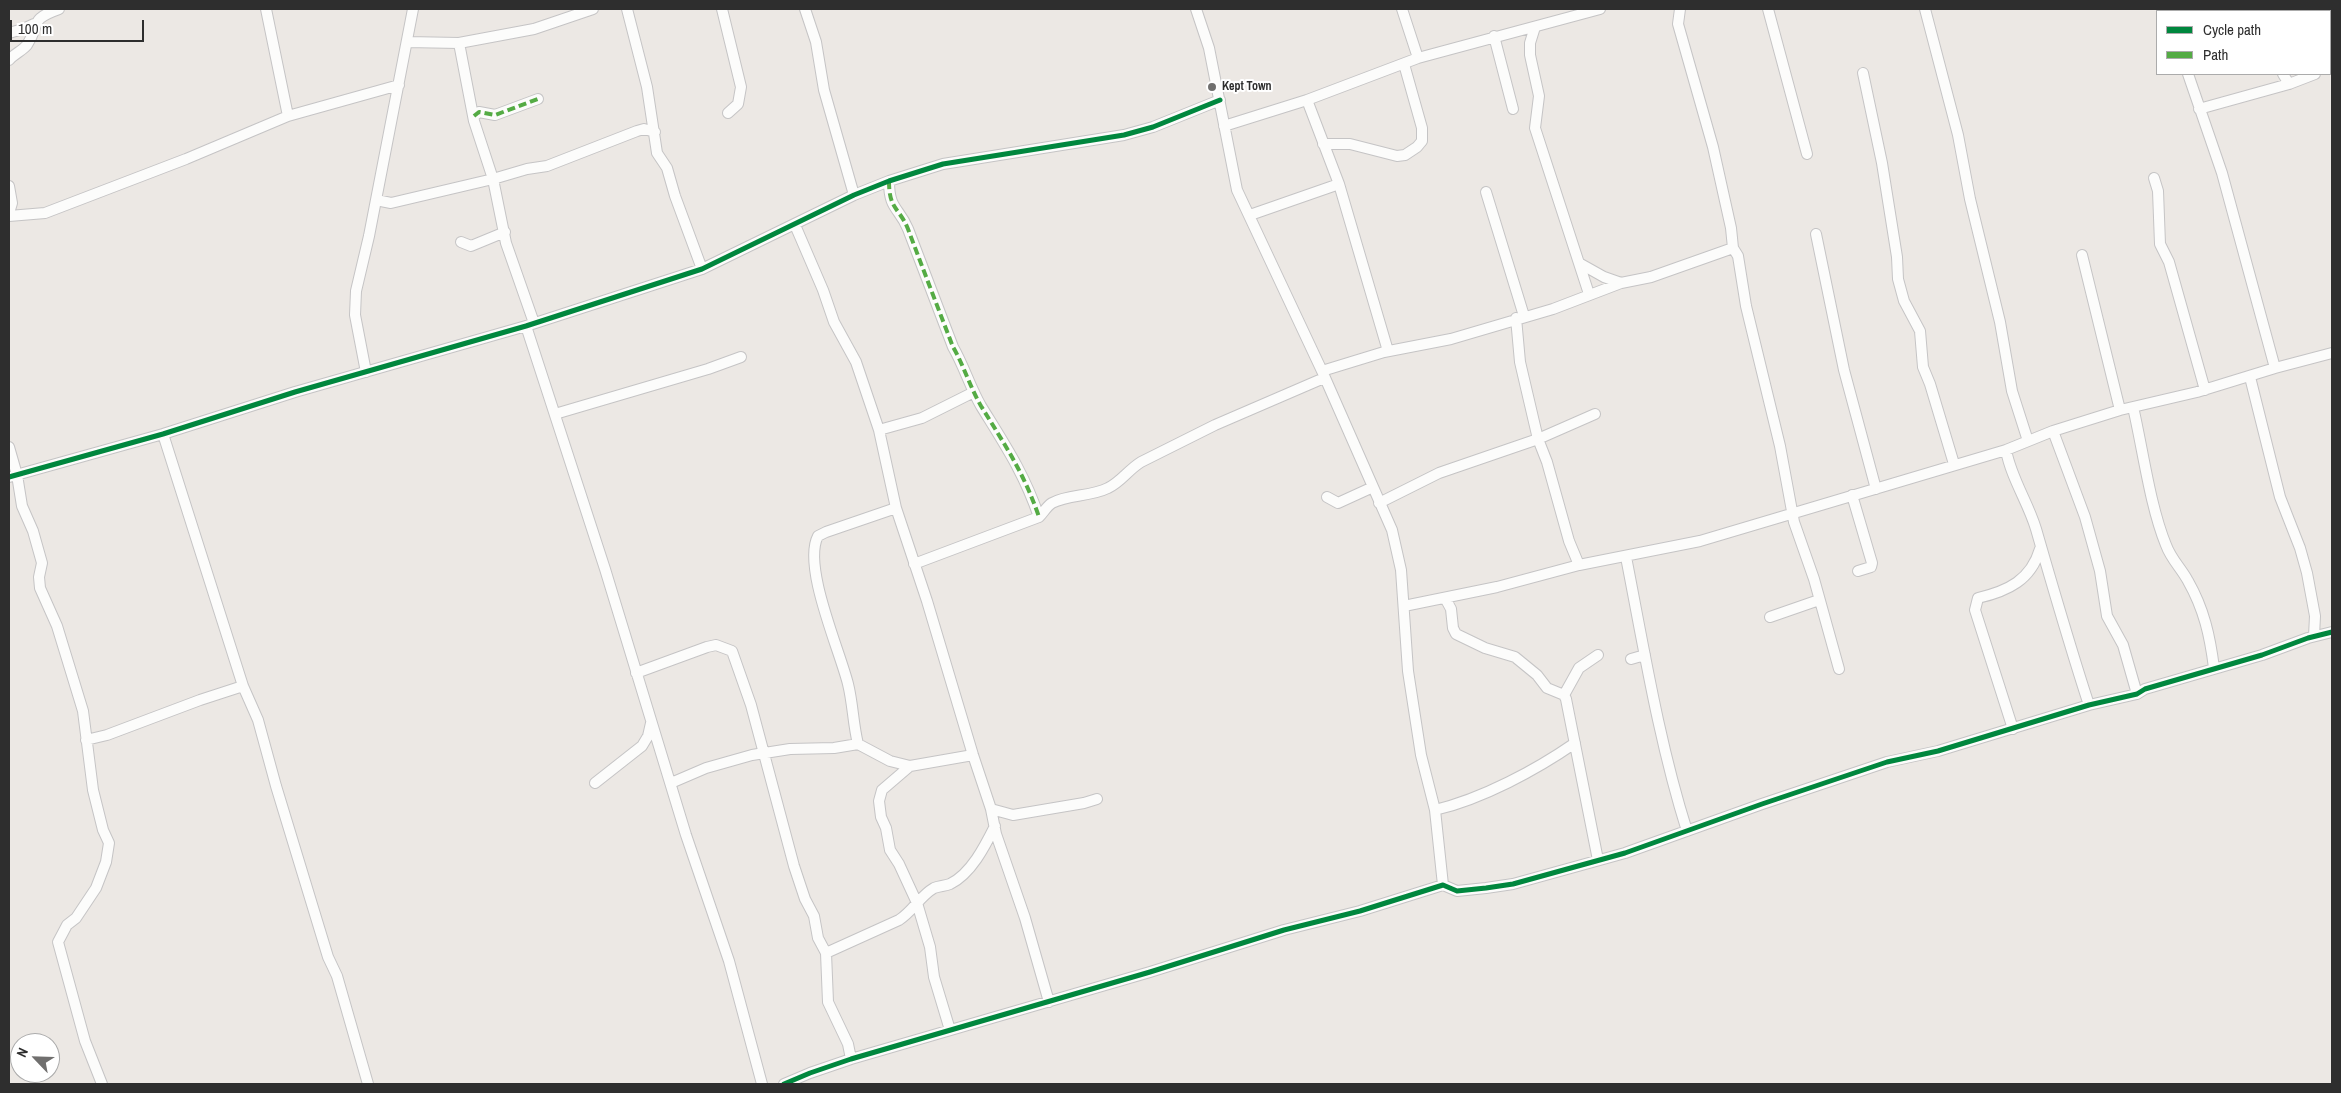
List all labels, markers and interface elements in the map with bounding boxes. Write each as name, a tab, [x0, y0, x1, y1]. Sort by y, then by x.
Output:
scale bar	[12, 10, 146, 42]
legend	[2156, 10, 2331, 75]
text: 100 m	[18, 18, 52, 39]
text: Cycle path	[2203, 19, 2261, 40]
text: Path	[2203, 44, 2228, 65]
place label: Kept Town	[1222, 80, 1272, 94]
marker: Kept Town	[1206, 81, 1218, 93]
north arrow	[10, 1033, 60, 1083]
text: N	[12, 1045, 32, 1060]

